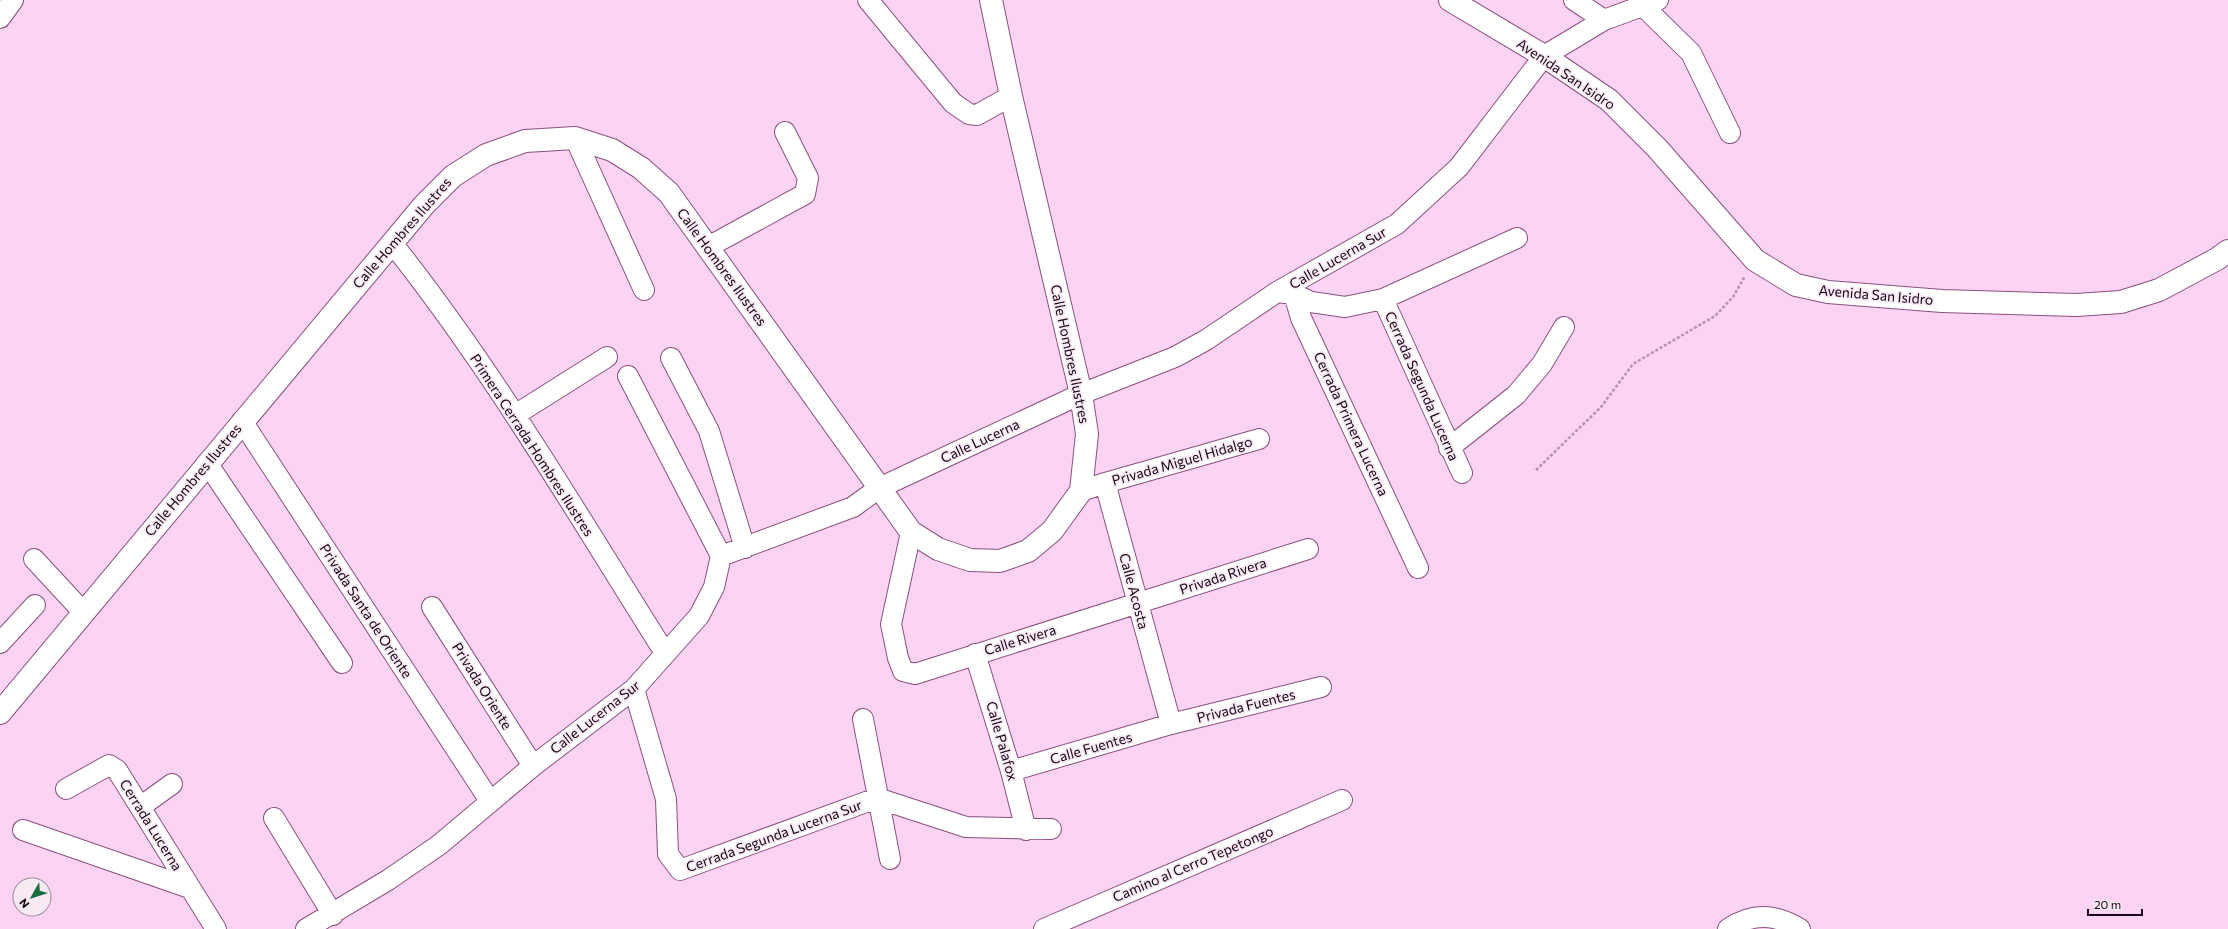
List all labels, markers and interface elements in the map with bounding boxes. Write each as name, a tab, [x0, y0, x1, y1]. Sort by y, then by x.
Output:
street label: Avenida San Isidro	[1514, 34, 1619, 113]
street label: Calle Hombres Ilustres	[349, 174, 455, 292]
street label: Calle Hombres Ilustres	[674, 204, 771, 329]
street label: Calle Lucerna Sur	[1286, 223, 1390, 292]
street label: Avenida San Isidro	[1818, 281, 1934, 308]
street label: Calle Hombres Ilustres	[1047, 283, 1094, 425]
street label: Cerrada Segunda Lucerna	[1382, 309, 1463, 463]
street label: Cerrada Primera Lucerna	[1310, 349, 1392, 499]
street label: Primera Cerrada Hombres Ilustres	[467, 350, 598, 539]
street label: Calle Lucerna	[938, 415, 1022, 466]
street label: Calle Hombres Ilustres	[141, 420, 245, 539]
street label: Privada Miguel Hidalgo	[1110, 432, 1254, 489]
street label: Privada Santa de Oriente	[317, 540, 416, 681]
street label: Calle Acosta	[1116, 551, 1153, 631]
street label: Privada Rivera	[1177, 553, 1269, 598]
street label: Calle Rivera	[982, 621, 1058, 658]
street label: Privada Oriente	[449, 639, 516, 732]
street label: Calle Lucerna Sur	[546, 676, 643, 757]
street label: Privada Fuentes	[1195, 685, 1297, 726]
street label: Calle Palafox	[983, 699, 1022, 783]
street label: Calle Fuentes	[1048, 728, 1134, 767]
street label: Cerrada Lucerna	[117, 776, 186, 874]
street label: Cerrada Segunda Lucerna Sur	[684, 796, 864, 875]
street label: Camino al Cerro Tepetongo	[1110, 822, 1276, 905]
north arrow	[12, 877, 52, 917]
scale bar	[2088, 891, 2142, 917]
text: N	[16, 896, 31, 911]
text: 20 m	[2094, 897, 2121, 911]

